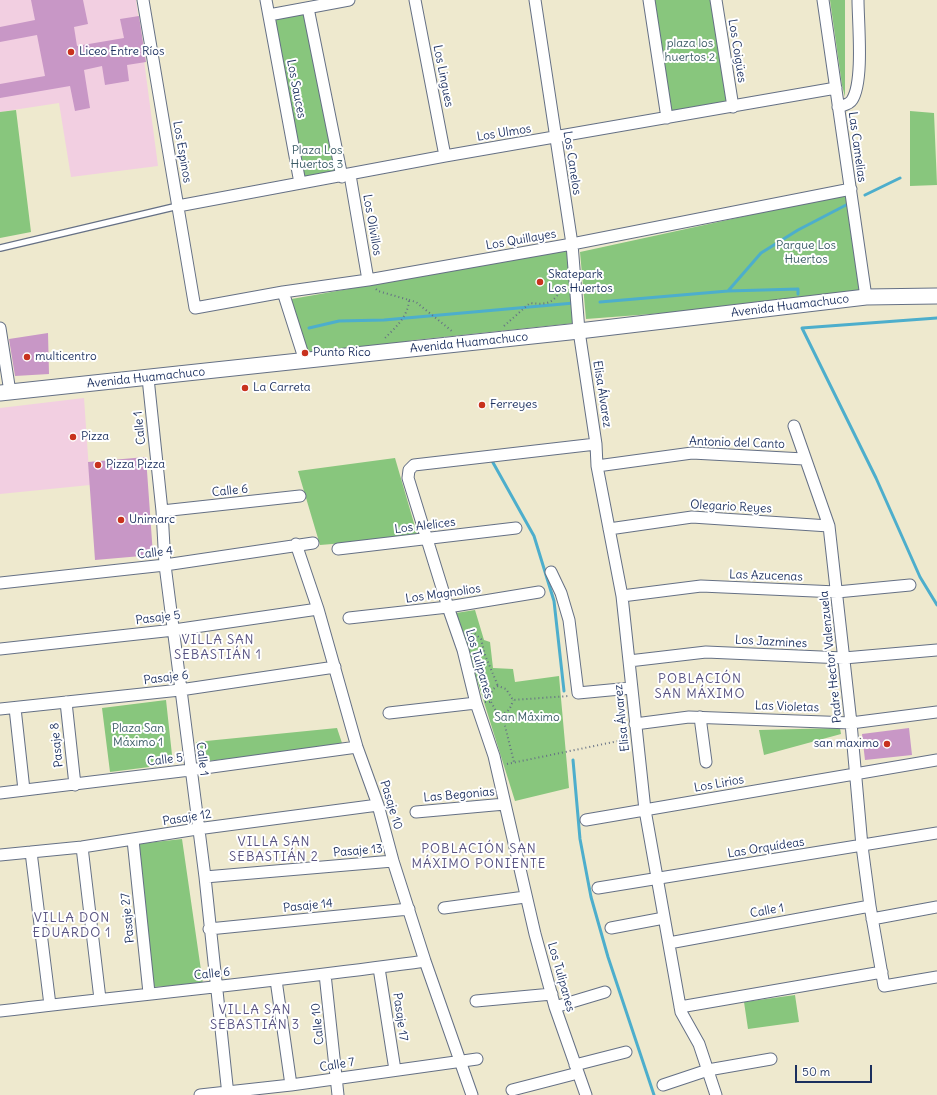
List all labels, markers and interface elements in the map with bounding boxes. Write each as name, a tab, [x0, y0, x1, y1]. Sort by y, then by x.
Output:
street label: Los Coigües	[725, 18, 749, 84]
park label: plaza los huertos 2	[665, 37, 715, 65]
street label: Los Lingues	[430, 44, 456, 108]
place label: Liceo Entre Ríos	[79, 45, 164, 59]
marker: Liceo Entre Ríos	[66, 47, 76, 57]
street label: Los Sauces	[283, 58, 309, 120]
street label: Las Camelias	[845, 111, 869, 183]
street label: Los Espinos	[169, 120, 195, 184]
street label: Los Ulmos	[476, 122, 532, 144]
street label: Los Canelos	[560, 130, 584, 196]
park label: Plaza Los Huertos 3	[291, 144, 343, 172]
street label: Los Olivillos	[360, 193, 384, 257]
street label: Los Quillayes	[485, 227, 557, 253]
park label: Parque Los Huertos	[776, 239, 836, 267]
place label: Skatepark Los Huertos	[548, 268, 613, 296]
marker: Skatepark Los Huertos	[535, 277, 545, 287]
street label: Avenida Huamachuco	[730, 292, 850, 320]
street label: Avenida Huamachuco	[409, 330, 529, 356]
place label: Punto Rico	[313, 346, 371, 360]
marker: Punto Rico	[300, 348, 310, 358]
place label: multicentro	[35, 350, 97, 364]
marker: multicentro	[22, 352, 32, 362]
street label: Elisa Álvarez	[590, 360, 614, 428]
street label: Avenida Huamachuco	[86, 365, 206, 391]
place label: La Carreta	[253, 381, 311, 395]
marker: La Carreta	[240, 383, 250, 393]
place label: Ferreyes	[490, 398, 537, 412]
marker: Ferreyes	[477, 400, 487, 410]
street label: Calle 1	[131, 410, 149, 446]
place label: Pizza	[81, 430, 109, 444]
marker: Pizza	[68, 432, 78, 442]
street label: Antonio del Canto	[689, 434, 785, 452]
place label: Pizza Pizza	[106, 458, 165, 472]
marker: Pizza Pizza	[93, 460, 103, 470]
street label: Calle 6	[211, 482, 249, 500]
street label: Olegario Reyes	[690, 498, 772, 516]
place label: Unimarc	[129, 513, 175, 527]
marker: Unimarc	[116, 515, 126, 525]
street label: Los Alelices	[394, 515, 456, 537]
street label: Calle 4	[136, 544, 174, 562]
street label: Las Azucenas	[729, 568, 803, 584]
street label: Los Magnolios	[404, 582, 482, 606]
street label: Padre Hector Valenzuela	[817, 590, 845, 724]
street label: Pasaje 5	[135, 608, 181, 628]
street label: Los Tulipanes	[462, 627, 496, 701]
district label: VILLA SAN SEBASTIÁN 1	[174, 632, 262, 663]
street label: Los Jazmines	[735, 633, 807, 651]
street label: Pasaje 6	[143, 668, 189, 688]
district label: POBLACIÓN SAN MÁXIMO	[655, 671, 745, 702]
street label: Elisa Álvarez	[611, 684, 633, 752]
street label: Las Violetas	[755, 699, 819, 715]
park label: San Máximo	[494, 711, 560, 725]
street label: Pasaje 8	[47, 722, 67, 768]
park label: Plaza San Máximo 1	[112, 722, 164, 750]
place label: san maximo	[814, 737, 879, 751]
marker: san maximo	[882, 739, 892, 749]
street label: Calle 1	[193, 741, 211, 777]
street label: Calle 5	[146, 751, 184, 769]
street label: Los Lirios	[693, 773, 745, 795]
street label: Pasaje 10	[377, 779, 405, 831]
street label: Las Begonias	[423, 785, 495, 805]
street label: Pasaje 12	[161, 807, 213, 829]
district label: VILLA SAN SEBASTIÁN 2	[229, 834, 319, 865]
street label: Las Orquídeas	[726, 835, 806, 861]
district label: POBLACIÓN SAN MÁXIMO PONIENTE	[411, 841, 547, 872]
street label: Pasaje 13	[333, 842, 383, 860]
street label: Pasaje 27	[118, 892, 138, 944]
street label: Pasaje 14	[282, 896, 334, 916]
street label: Calle 1	[749, 901, 785, 921]
district label: VILLA DON EDUARDO 1	[33, 910, 111, 941]
street label: Los Tulipanes	[544, 940, 578, 1014]
street label: Calle 6	[193, 965, 231, 983]
street label: Pasaje 17	[389, 992, 411, 1042]
district label: VILLA SAN SEBASTIÁN 3	[210, 1002, 300, 1033]
street label: Calle 10	[309, 1002, 327, 1046]
street label: Calle 7	[318, 1055, 356, 1075]
scale bar	[797, 1057, 874, 1083]
text: 50 m	[802, 1064, 830, 1079]

